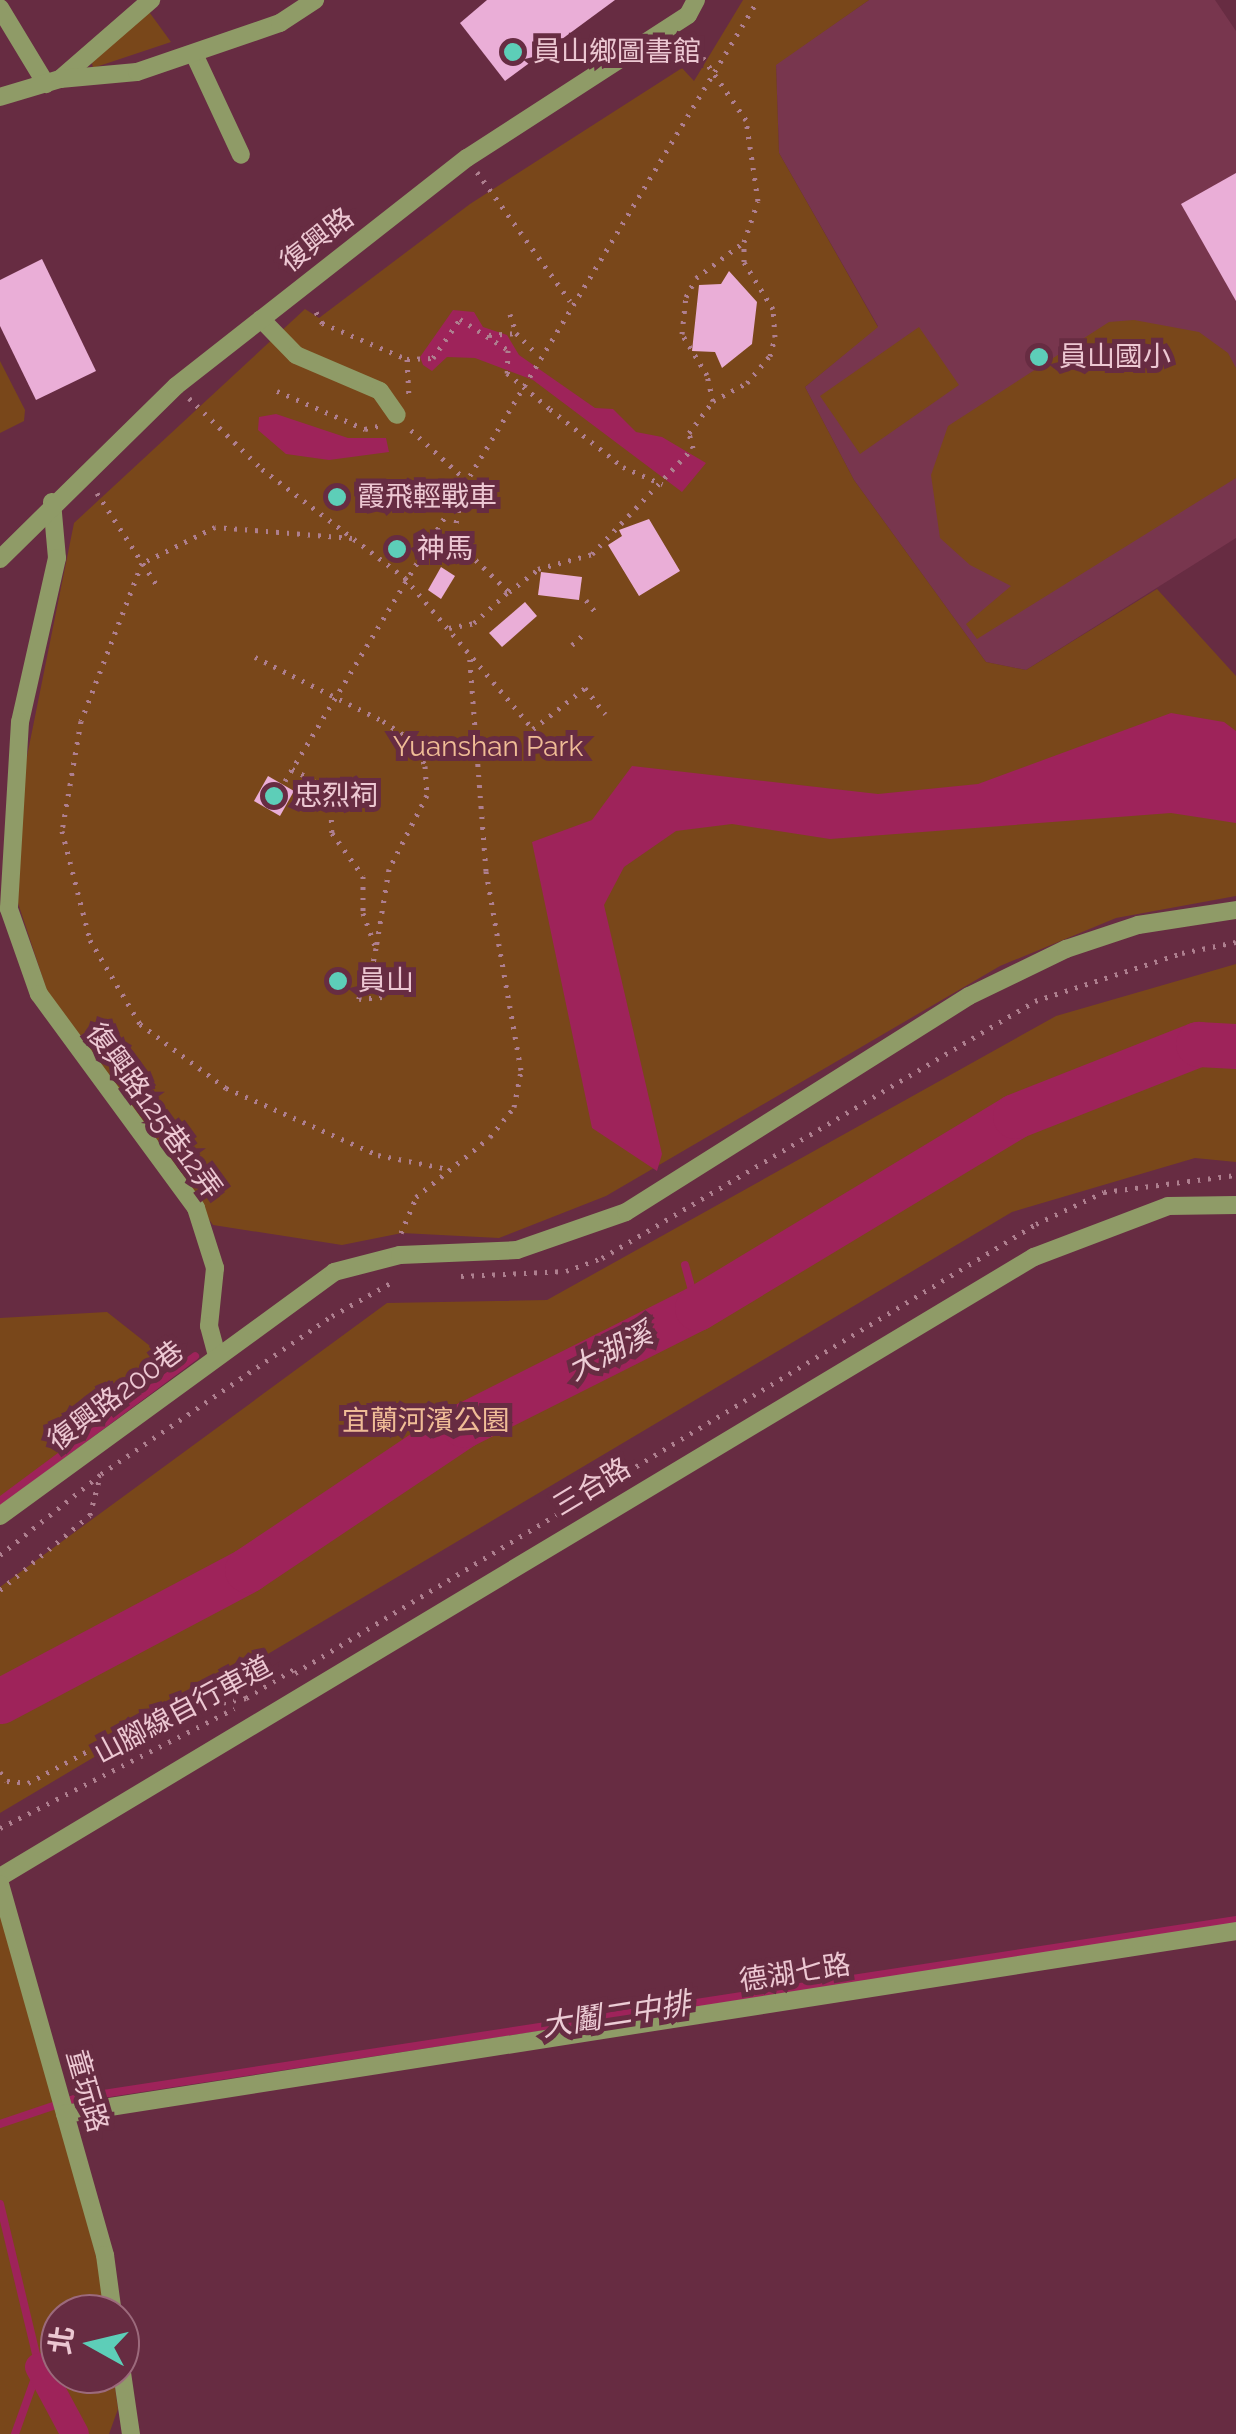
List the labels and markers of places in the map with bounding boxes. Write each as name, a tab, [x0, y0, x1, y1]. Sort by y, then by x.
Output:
place label: 員山鄉圖書館	[533, 35, 701, 69]
marker: 員山鄉圖書館	[502, 41, 524, 63]
place label: 員山國小	[1059, 340, 1171, 374]
marker: 員山國小	[1028, 346, 1050, 368]
place label: 霞飛輕戰車	[357, 480, 497, 514]
marker: 霞飛輕戰車	[326, 486, 348, 508]
place label: 神馬	[417, 532, 473, 566]
marker: 神馬	[386, 538, 408, 560]
place label: 忠烈祠	[294, 779, 378, 813]
marker: 忠烈祠	[263, 785, 285, 807]
place label: 員山	[358, 964, 414, 998]
marker: 員山	[327, 970, 349, 992]

